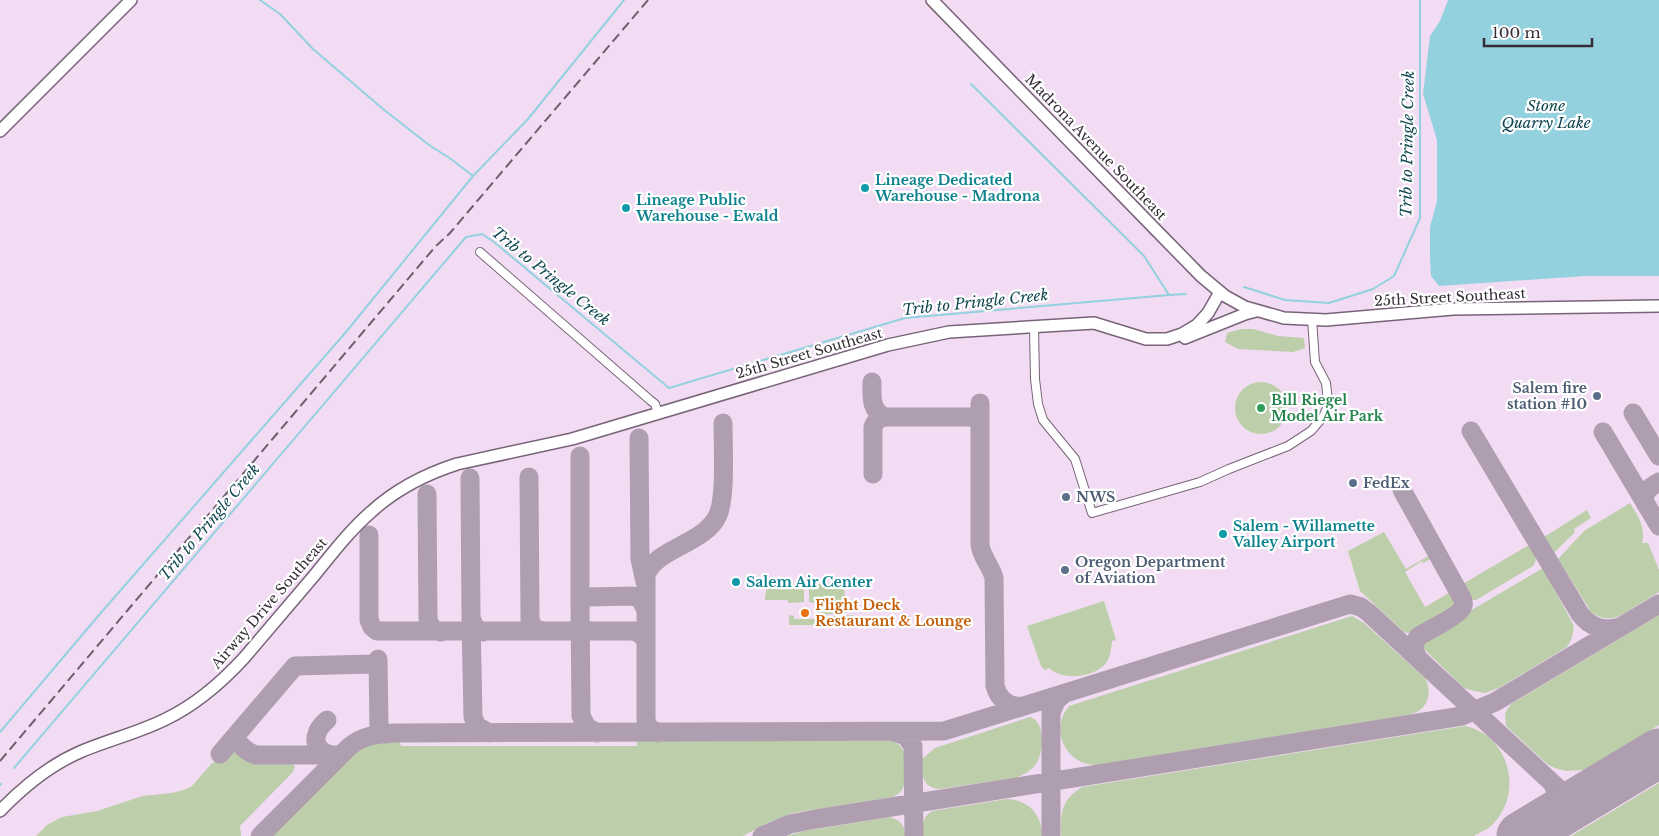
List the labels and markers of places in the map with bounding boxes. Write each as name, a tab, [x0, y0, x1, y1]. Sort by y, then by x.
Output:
place label: Lineage Dedicated Warehouse - Madrona	[874, 171, 1040, 205]
marker: Lineage Dedicated Warehouse - Madrona	[859, 182, 871, 194]
place label: Lineage Public Warehouse - Ewald	[635, 191, 779, 225]
marker: Lineage Public Warehouse - Ewald	[620, 202, 632, 214]
place label: Salem fire station #10	[1507, 379, 1587, 413]
marker: Salem fire station #10	[1591, 390, 1603, 402]
place label: Bill Riegel Model Air Park	[1271, 391, 1384, 425]
marker: Bill Riegel Model Air Park	[1255, 402, 1267, 414]
place label: FedEx	[1363, 474, 1411, 492]
marker: FedEx	[1347, 477, 1359, 489]
place label: NWS	[1076, 488, 1115, 506]
marker: NWS	[1060, 491, 1072, 503]
place label: Salem - Willamette Valley Airport	[1232, 517, 1375, 551]
marker: Salem - Willamette Valley Airport	[1217, 528, 1229, 540]
place label: Oregon Department of Aviation	[1075, 553, 1226, 587]
marker: Oregon Department of Aviation	[1059, 564, 1071, 576]
place label: Salem Air Center	[746, 573, 872, 591]
marker: Salem Air Center	[730, 576, 742, 588]
place label: Flight Deck Restaurant & Lounge	[815, 596, 971, 630]
marker: Flight Deck Restaurant & Lounge	[799, 607, 811, 619]

